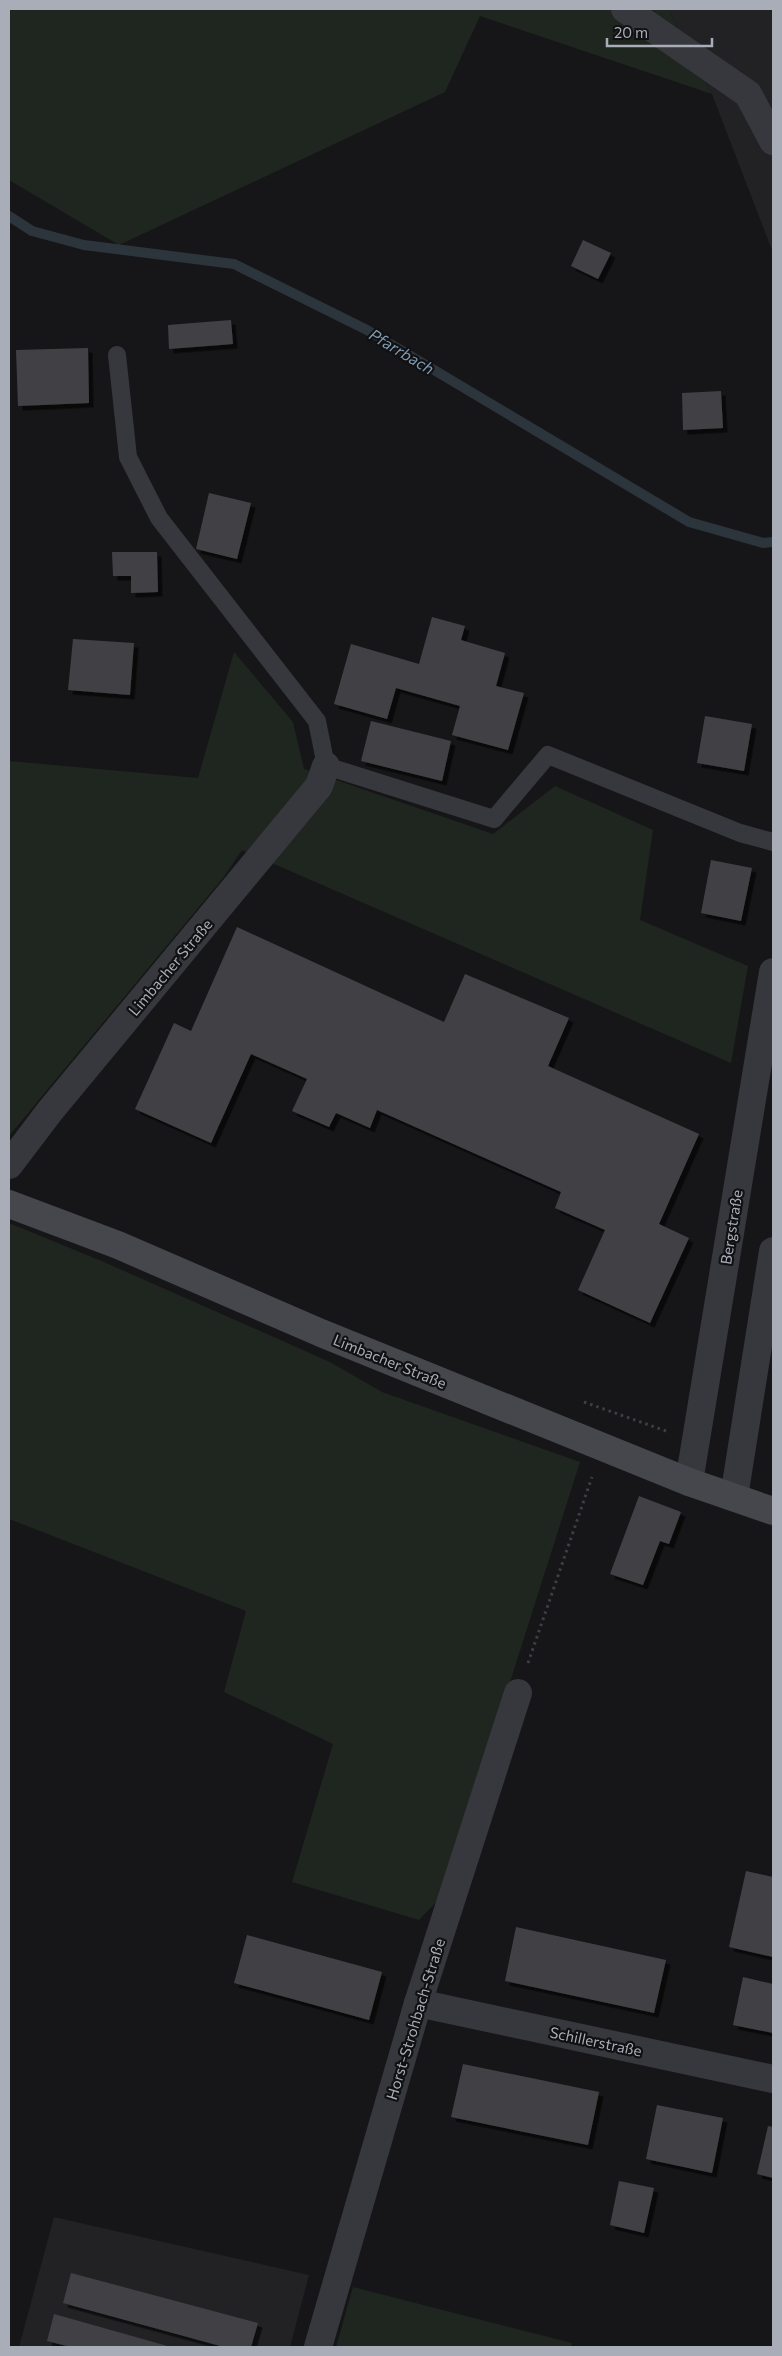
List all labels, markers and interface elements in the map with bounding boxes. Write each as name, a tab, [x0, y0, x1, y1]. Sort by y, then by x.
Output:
scale bar	[607, 15, 712, 47]
text: 20 m	[614, 23, 648, 41]
water label: Pfarrbach	[366, 324, 438, 378]
street label: Limbacher Straße	[124, 915, 216, 1019]
street label: Bergstraße	[716, 1188, 746, 1266]
street label: Limbacher Straße	[331, 1330, 449, 1392]
street label: Horst-Strohbach-Straße	[382, 1936, 448, 2102]
street label: Schillerstraße	[548, 2022, 644, 2060]

